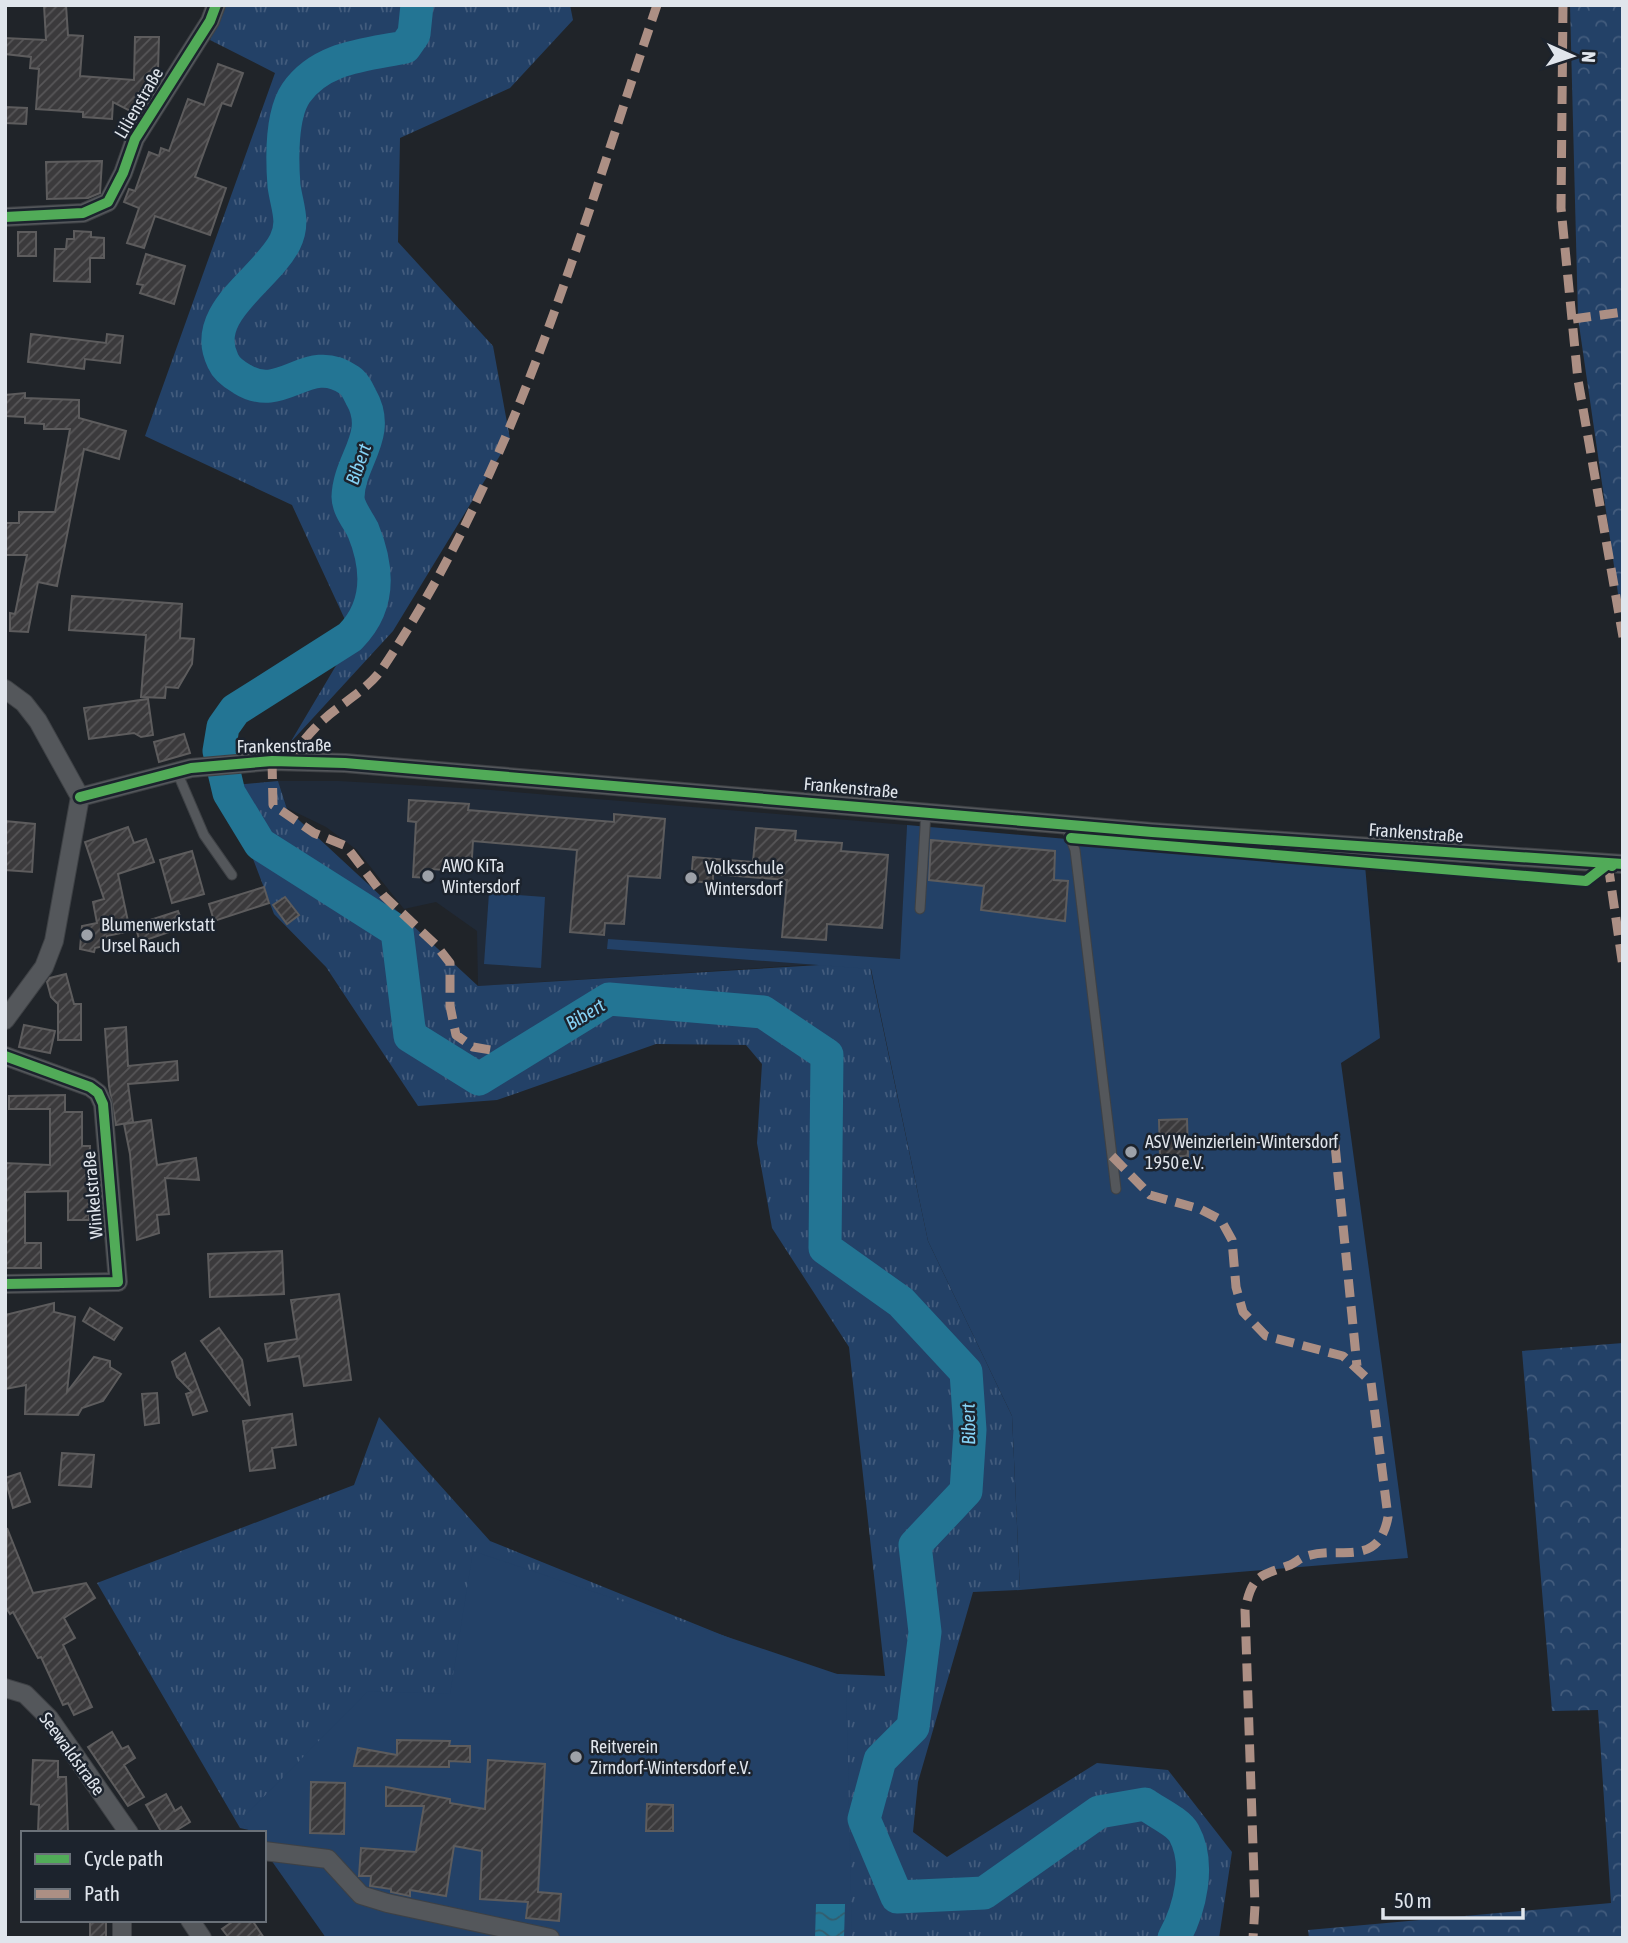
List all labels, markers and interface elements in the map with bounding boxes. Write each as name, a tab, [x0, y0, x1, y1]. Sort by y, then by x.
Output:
north arrow	[1537, 21, 1607, 91]
text: N	[1578, 51, 1600, 63]
street label: Lilienstraße	[110, 64, 167, 142]
water label: Bibert	[341, 440, 375, 487]
street label: Frankenstraße	[236, 734, 332, 757]
street label: Frankenstraße	[803, 773, 899, 802]
street label: Frankenstraße	[1368, 819, 1464, 846]
place label: AWO KiTa Wintersdorf	[442, 855, 520, 897]
place label: Volksschule Wintersdorf	[705, 857, 784, 899]
marker: AWO KiTa Wintersdorf	[420, 868, 436, 884]
marker: Volksschule Wintersdorf	[683, 870, 699, 886]
place label: Blumenwerkstatt Ursel Rauch	[101, 914, 215, 956]
marker: Blumenwerkstatt Ursel Rauch	[79, 927, 95, 943]
water label: Bibert	[561, 994, 609, 1034]
place label: ASV Weinzierlein-Wintersdorf 1950 e.V.	[1145, 1131, 1338, 1173]
marker: ASV Weinzierlein-Wintersdorf 1950 e.V.	[1123, 1144, 1139, 1160]
street label: Winkelstraße	[78, 1150, 107, 1240]
water label: Bibert	[957, 1402, 979, 1445]
street label: Seewaldstraße	[35, 1708, 109, 1799]
place label: Reitverein Zirndorf-Wintersdorf e.V.	[590, 1736, 751, 1778]
marker: Reitverein Zirndorf-Wintersdorf e.V.	[568, 1749, 584, 1765]
legend	[21, 1831, 266, 1922]
text: Cycle path	[84, 1846, 163, 1870]
scale bar	[1383, 1876, 1523, 1920]
text: Path	[84, 1881, 120, 1905]
text: 50 m	[1394, 1888, 1432, 1912]

